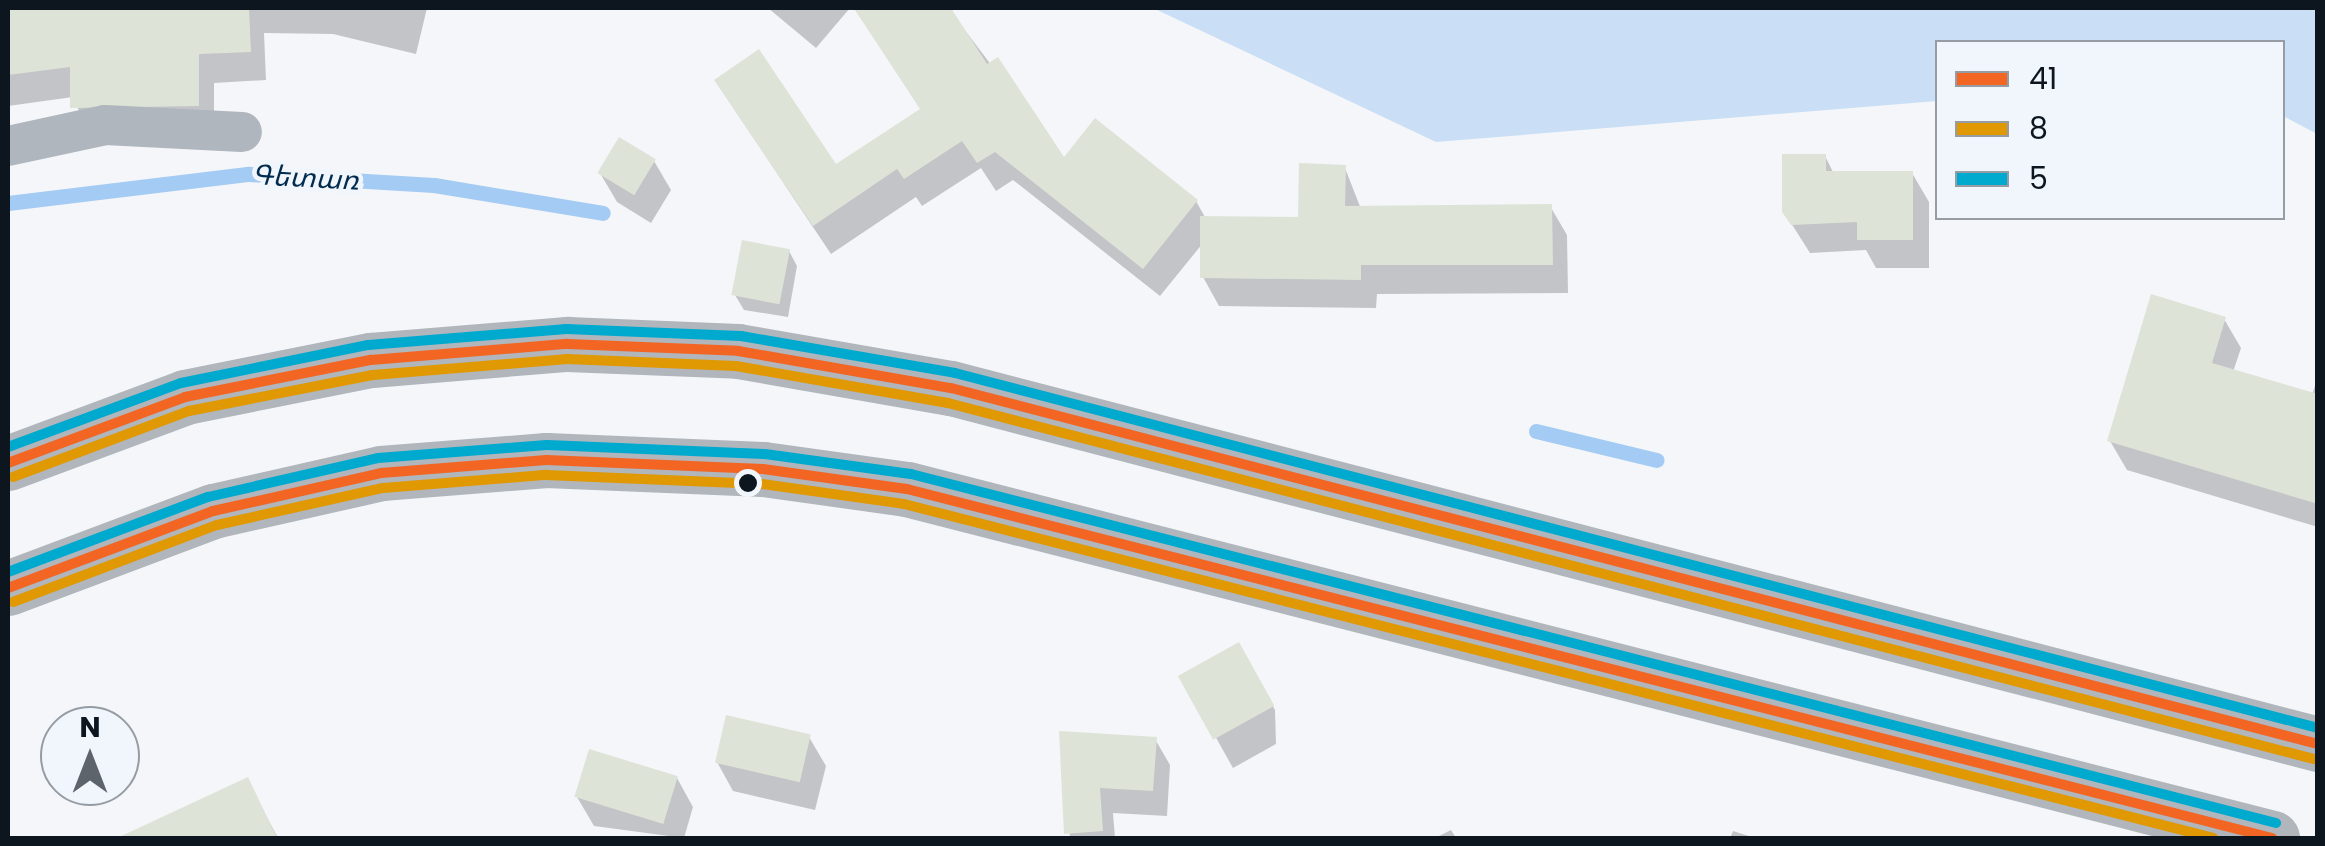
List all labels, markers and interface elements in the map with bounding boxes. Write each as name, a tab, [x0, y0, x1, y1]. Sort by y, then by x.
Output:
legend	[1935, 40, 2285, 220]
text: 41	[2029, 57, 2057, 100]
text: 8	[2029, 107, 2048, 150]
text: 5	[2029, 157, 2048, 200]
water label: Գետառ	[251, 158, 359, 198]
unlabelled marker	[738, 473, 758, 493]
north arrow	[40, 706, 140, 806]
text: N	[79, 708, 101, 747]

